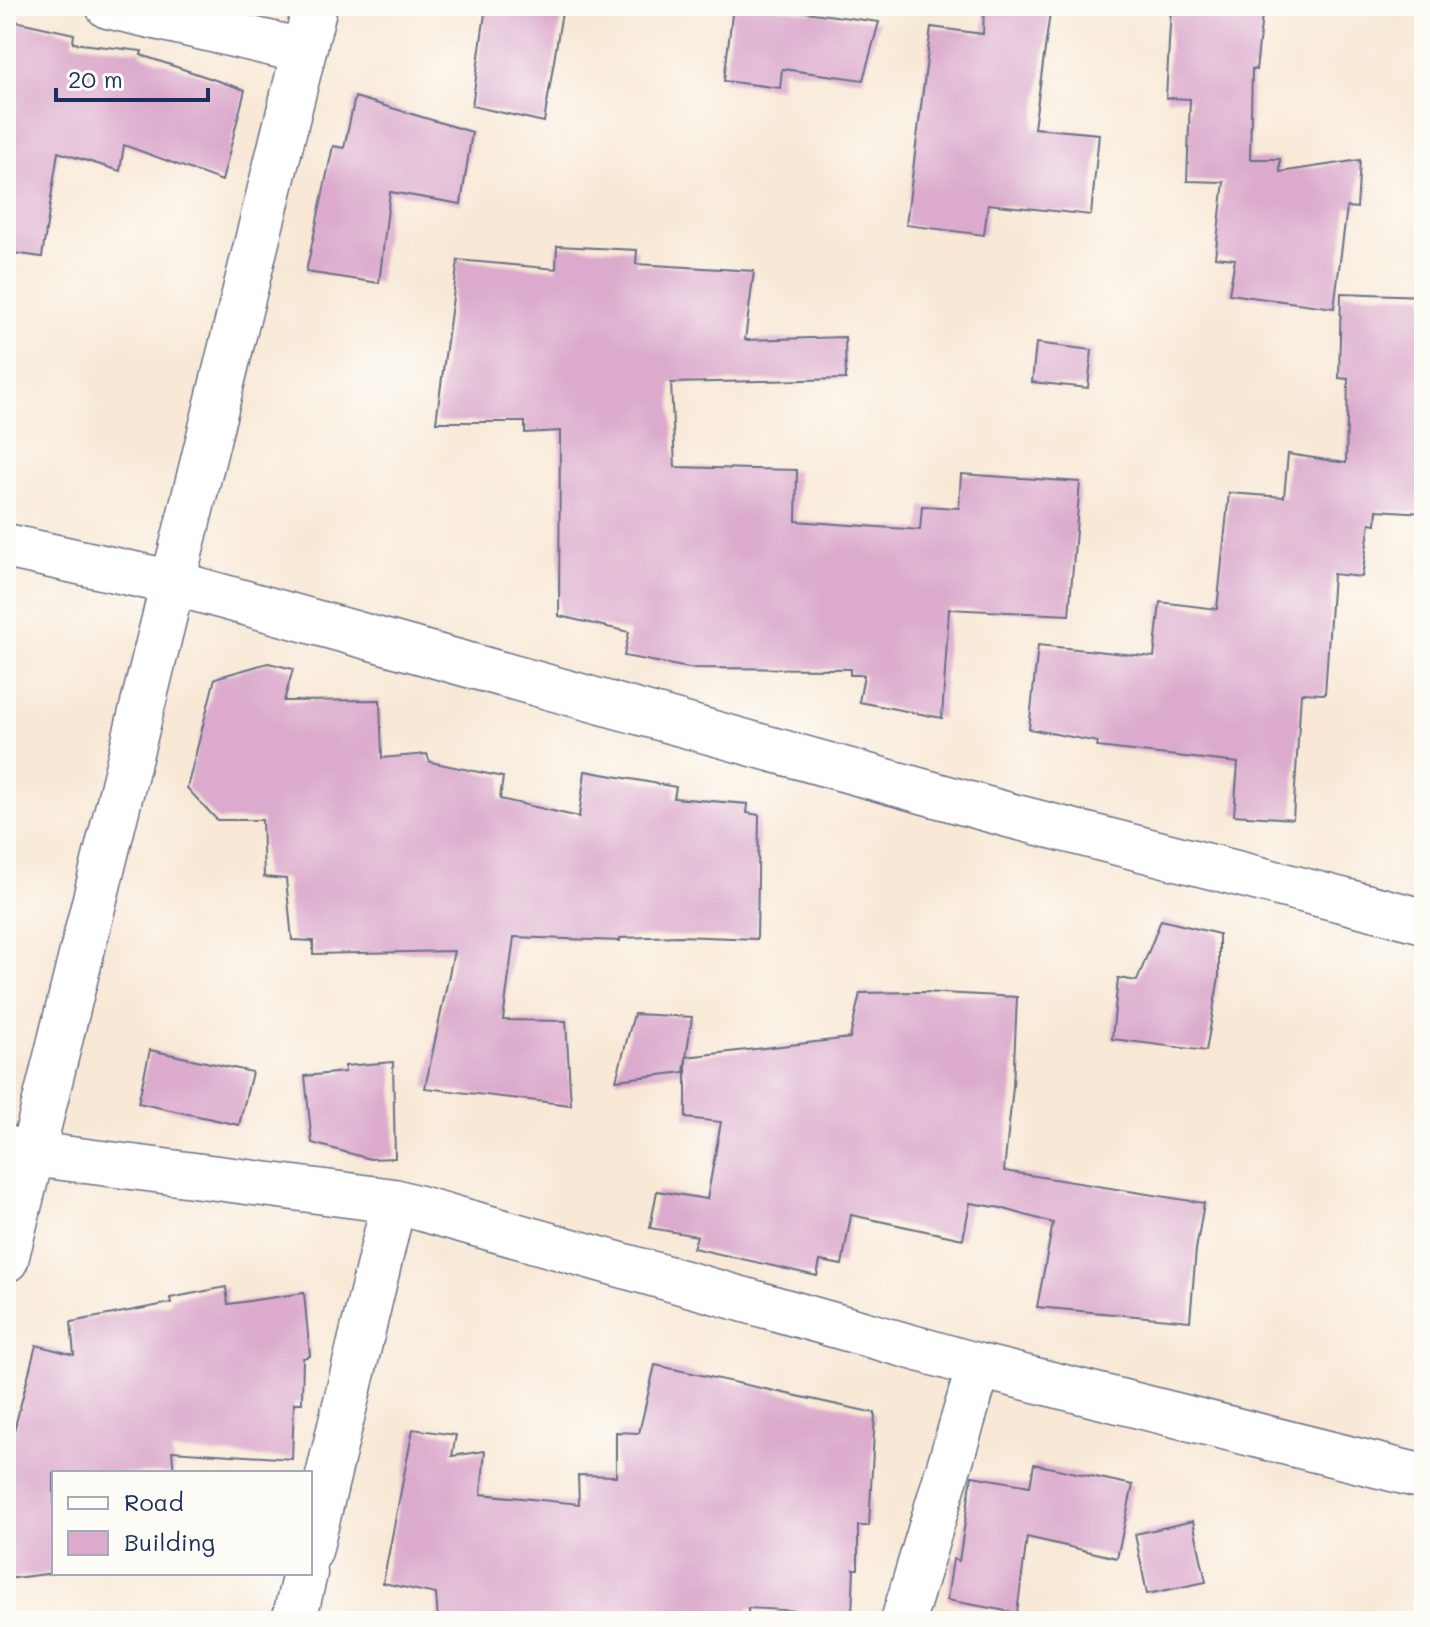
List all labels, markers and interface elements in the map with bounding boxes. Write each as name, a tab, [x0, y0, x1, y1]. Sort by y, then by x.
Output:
scale bar	[56, 52, 208, 102]
text: 20 m	[68, 63, 123, 94]
legend	[52, 1471, 312, 1575]
text: Road	[124, 1486, 184, 1517]
text: Building	[124, 1526, 215, 1557]

